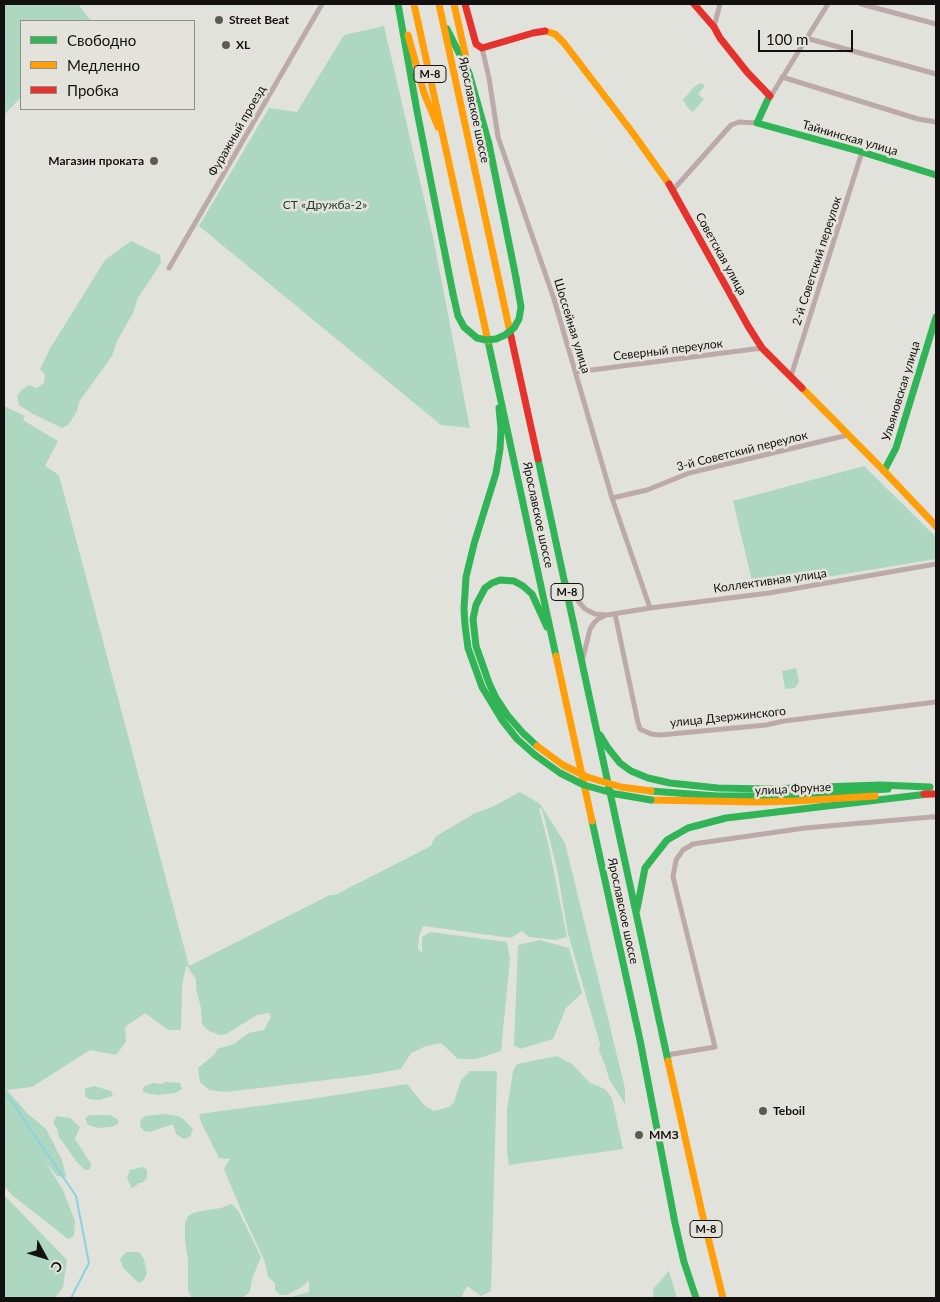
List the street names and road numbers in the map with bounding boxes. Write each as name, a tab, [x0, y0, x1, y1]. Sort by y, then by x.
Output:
street label: Ярославское шоссе	[456, 56, 492, 164]
road number: М-8	[414, 66, 446, 82]
street label: Фуражный проезд	[205, 83, 269, 179]
street label: Тайнинская улица	[801, 117, 899, 159]
street label: 2-й Советский переулок	[789, 195, 845, 327]
street label: Советская улица	[692, 210, 750, 298]
street label: Шоссейная улица	[551, 277, 593, 375]
street label: Северный переулок	[612, 336, 724, 364]
street label: Ульяновская улица	[879, 339, 923, 443]
street label: 3-й Советский переулок	[675, 428, 809, 474]
street label: Ярославское шоссе	[520, 461, 556, 569]
street label: Коллективная улица	[712, 566, 828, 596]
road number: М-8	[551, 584, 583, 600]
street label: улица Дзержинского	[669, 704, 787, 730]
street label: улица Фрунзе	[754, 780, 832, 798]
street label: Ярославское шоссе	[605, 857, 641, 965]
road number: М-8	[690, 1220, 722, 1238]

